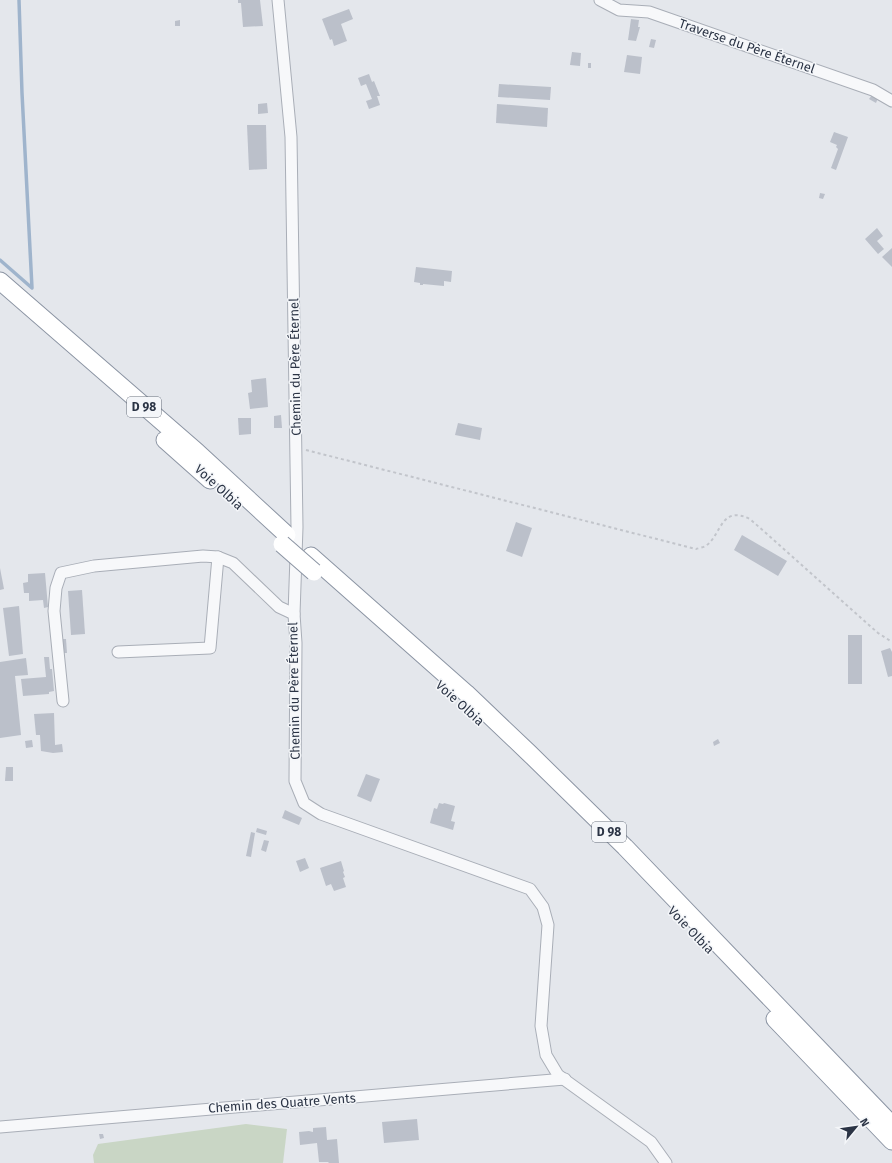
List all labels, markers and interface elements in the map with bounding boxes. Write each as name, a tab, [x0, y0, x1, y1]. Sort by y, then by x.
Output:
street label: Traverse du Père Éternel	[677, 16, 817, 76]
street label: Chemin du Père Éternel	[286, 298, 304, 436]
road number: D 98	[127, 397, 161, 417]
street label: Voie Olbia	[192, 461, 246, 513]
street label: Chemin du Père Éternel	[285, 622, 303, 760]
street label: Voie Olbia	[433, 677, 487, 729]
road number: D 98	[592, 822, 626, 842]
street label: Voie Olbia	[665, 903, 717, 957]
street label: Chemin des Quatre Vents	[208, 1090, 356, 1116]
north arrow	[836, 1107, 876, 1147]
text: N	[857, 1116, 872, 1129]

